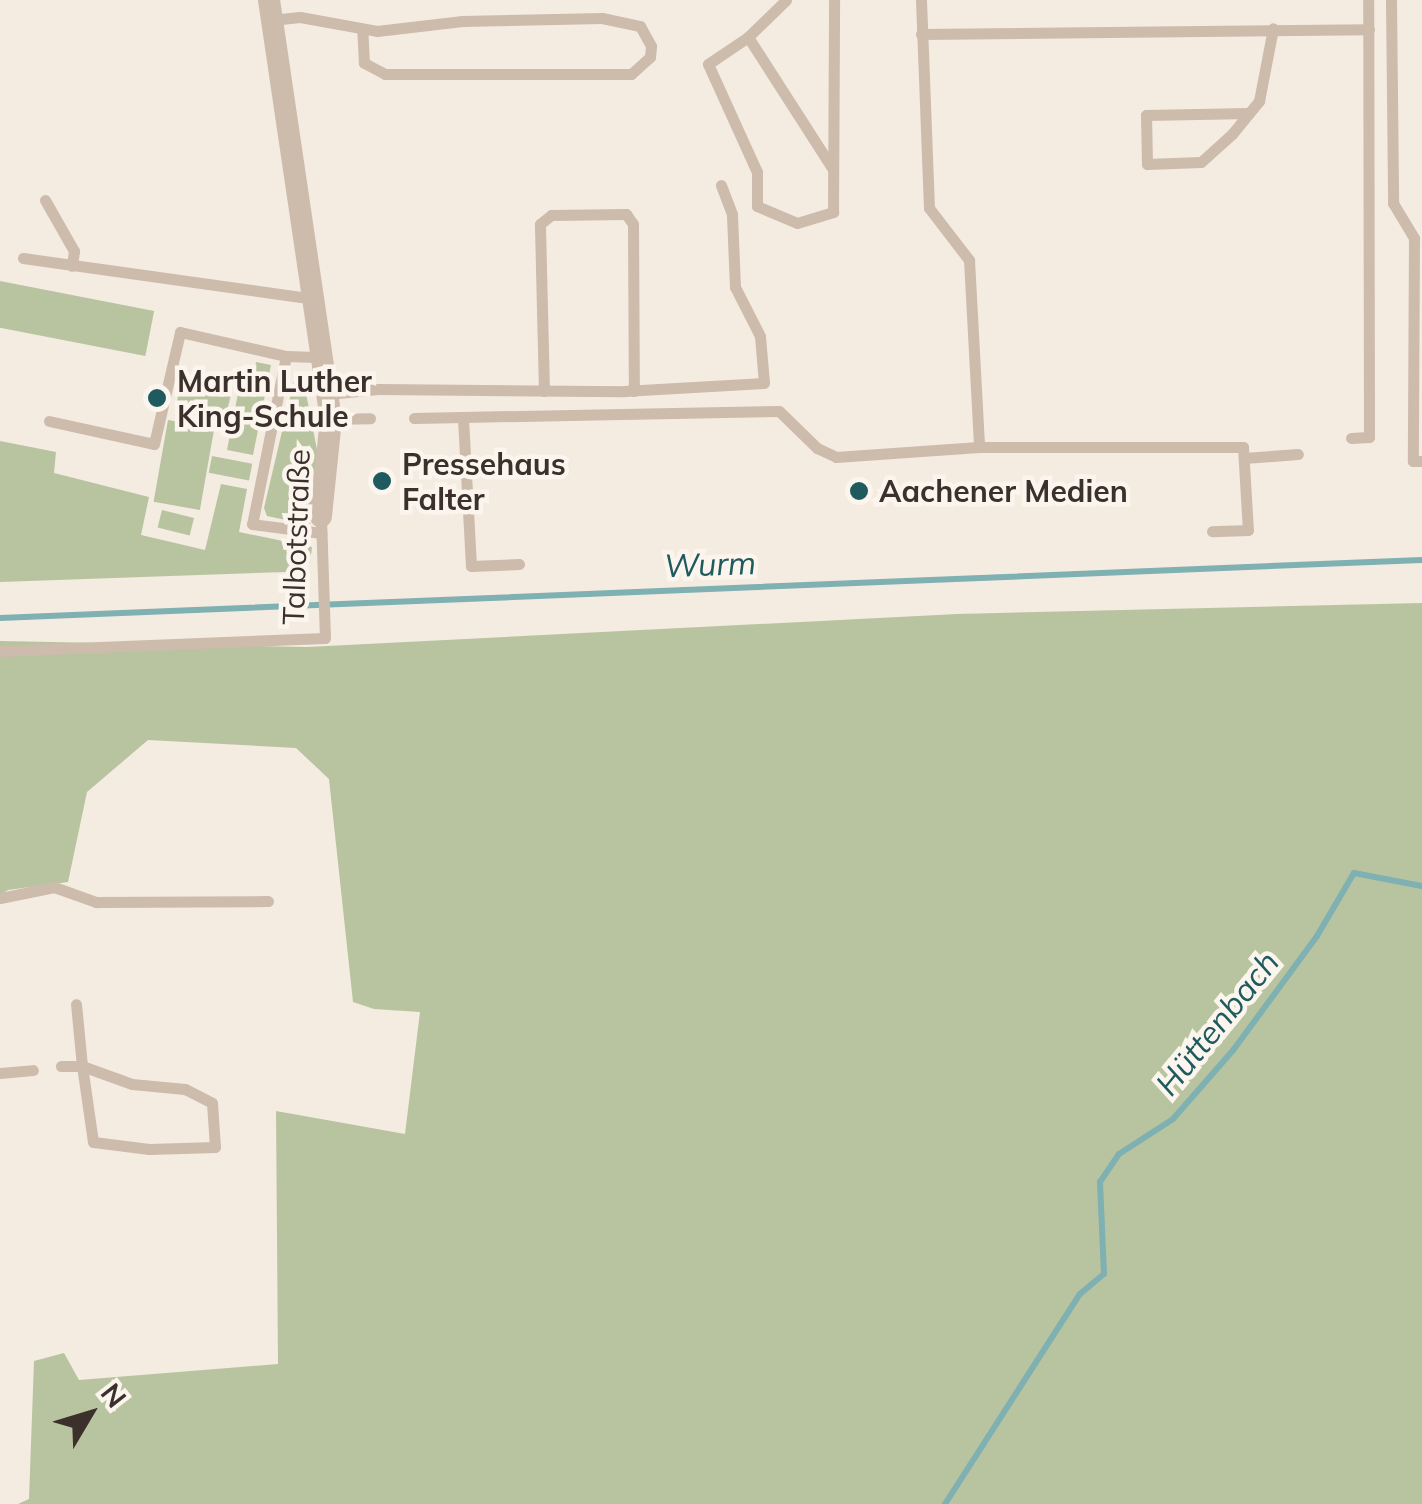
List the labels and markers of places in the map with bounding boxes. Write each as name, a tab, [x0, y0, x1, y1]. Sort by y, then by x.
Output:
place label: Martin Luther King-Schule	[177, 363, 372, 434]
marker: Martin Luther King-Schule	[146, 387, 168, 409]
place label: Pressehaus Falter	[402, 446, 566, 516]
marker: Pressehaus Falter	[371, 470, 393, 492]
place label: Aachener Medien	[879, 473, 1128, 509]
marker: Aachener Medien	[848, 480, 870, 502]

